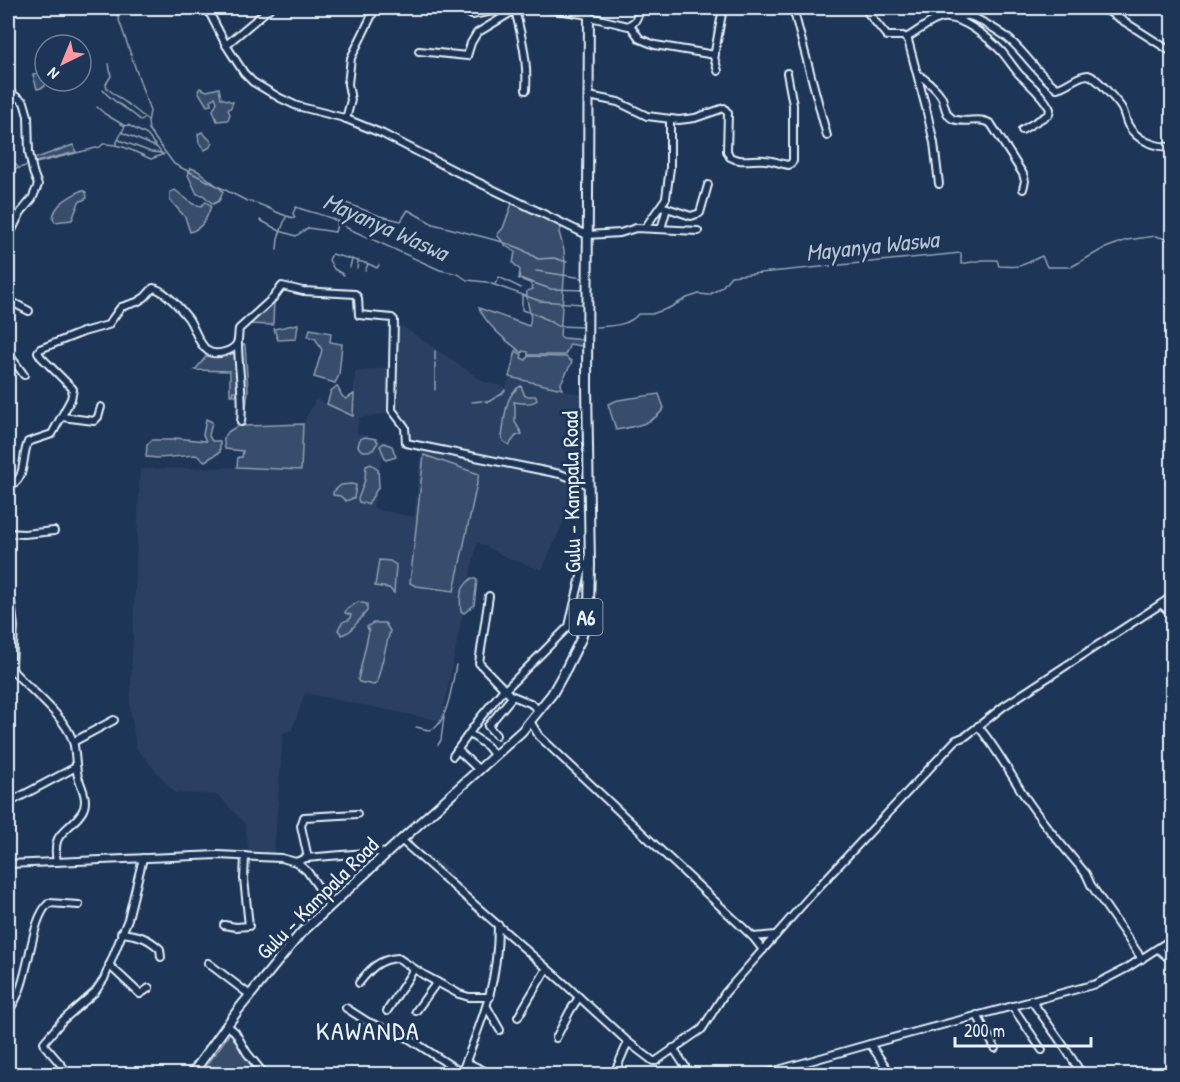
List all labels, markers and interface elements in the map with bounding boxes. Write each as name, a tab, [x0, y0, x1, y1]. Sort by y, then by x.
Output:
north arrow	[33, 33, 93, 93]
text: N	[42, 63, 63, 85]
water label: Mayanya Waswa	[318, 184, 456, 270]
water label: Mayanya Waswa	[804, 222, 943, 269]
street label: Gulu - Kampala Road	[555, 410, 587, 573]
road number: A6	[570, 599, 602, 635]
street label: Gulu - Kampala Road	[249, 830, 385, 966]
scale bar	[955, 1010, 1092, 1048]
district label: KAWANDA	[316, 1013, 420, 1048]
text: 200 m	[964, 1018, 1005, 1043]

